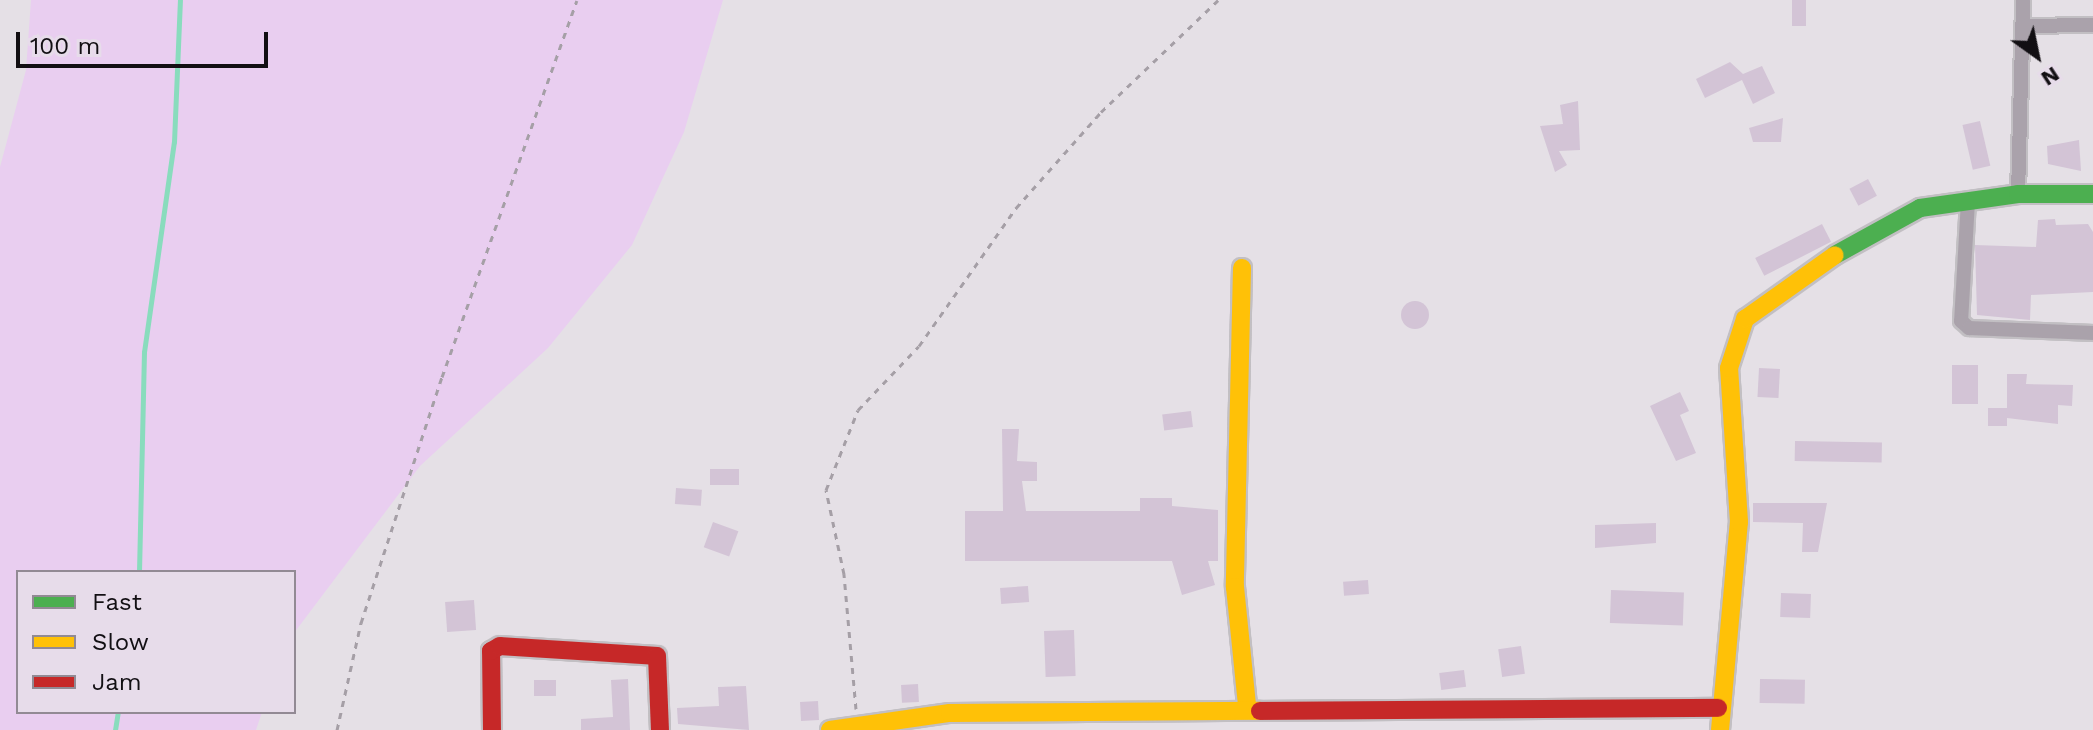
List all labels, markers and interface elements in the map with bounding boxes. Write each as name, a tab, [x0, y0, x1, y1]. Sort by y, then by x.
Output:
scale bar	[20, 16, 272, 66]
north arrow	[1997, 16, 2077, 96]
text: 100 m	[30, 32, 100, 60]
text: N	[2037, 62, 2064, 91]
legend	[16, 570, 296, 714]
text: Fast	[92, 588, 142, 616]
text: Slow	[92, 628, 149, 656]
text: Jam	[92, 668, 142, 696]

